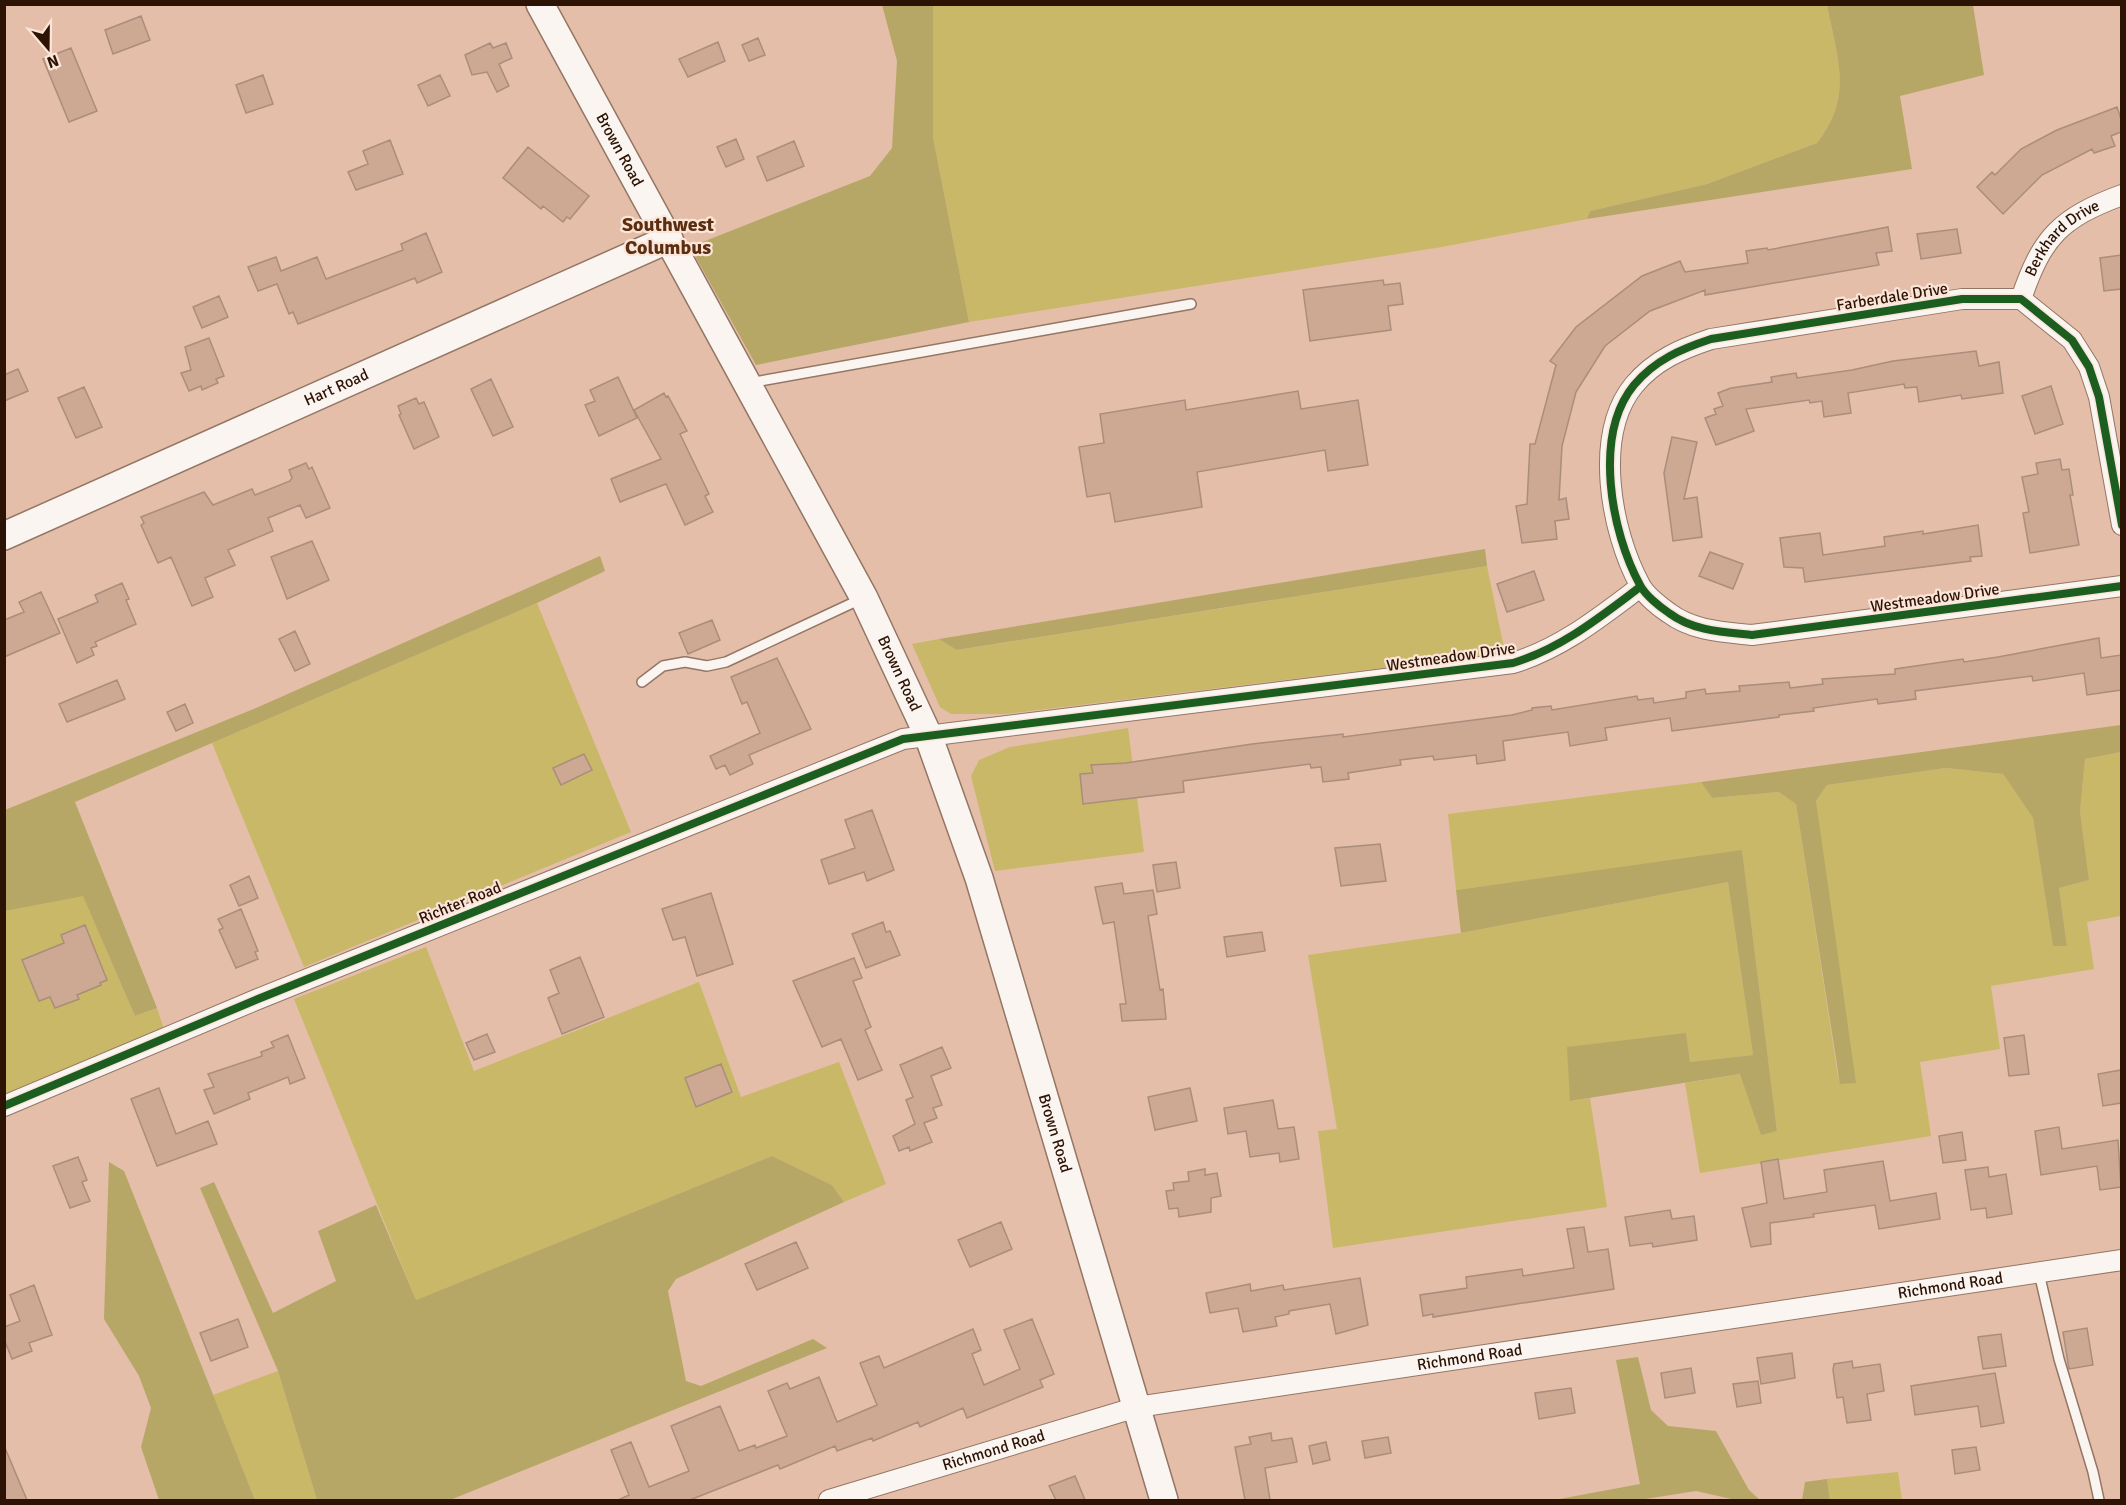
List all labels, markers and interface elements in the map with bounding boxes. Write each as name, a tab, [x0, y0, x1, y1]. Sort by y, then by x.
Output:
north arrow	[18, 18, 78, 78]
text: N	[44, 50, 61, 72]
street label: Brown Road	[591, 109, 648, 190]
street label: Berkhard Drive	[2021, 195, 2103, 279]
district label: Southwest Columbus	[622, 212, 715, 260]
street label: Farberdale Drive	[1835, 278, 1949, 316]
street label: Hart Road	[301, 364, 372, 411]
street label: Westmeadow Drive	[1869, 579, 2001, 617]
street label: Brown Road	[873, 632, 926, 715]
street label: Westmeadow Drive	[1385, 638, 1517, 676]
street label: Richter Road	[416, 877, 504, 929]
street label: Brown Road	[1034, 1091, 1076, 1175]
street label: Richmond Road	[1896, 1268, 2004, 1303]
street label: Richmond Road	[1416, 1340, 1524, 1375]
street label: Richmond Road	[940, 1425, 1047, 1475]

